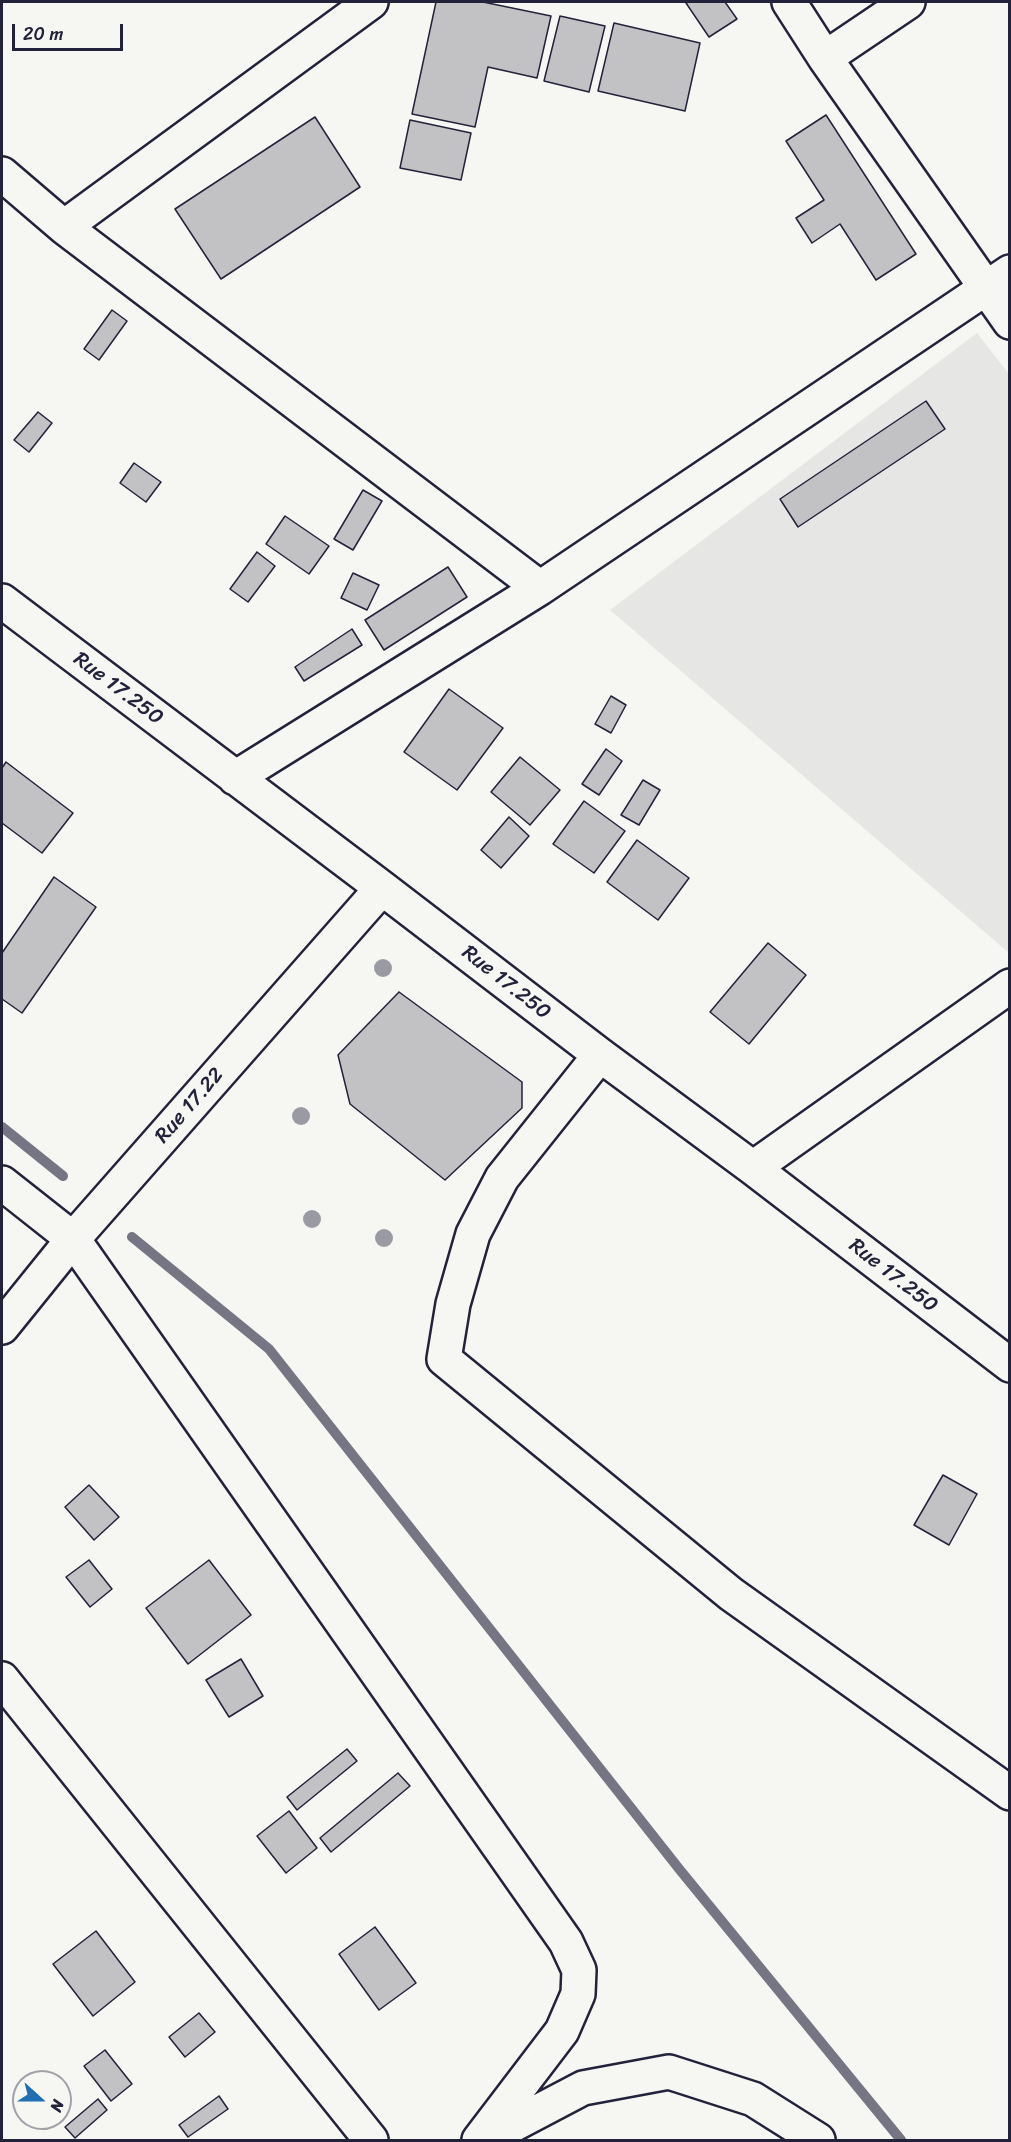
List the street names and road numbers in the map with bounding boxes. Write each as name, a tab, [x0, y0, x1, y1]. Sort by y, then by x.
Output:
street label: Rue 17.250	[68, 647, 168, 731]
street label: Rue 17.250	[457, 940, 555, 1026]
street label: Rue 17.22	[150, 1063, 230, 1149]
street label: Rue 17.250	[844, 1233, 942, 1319]

